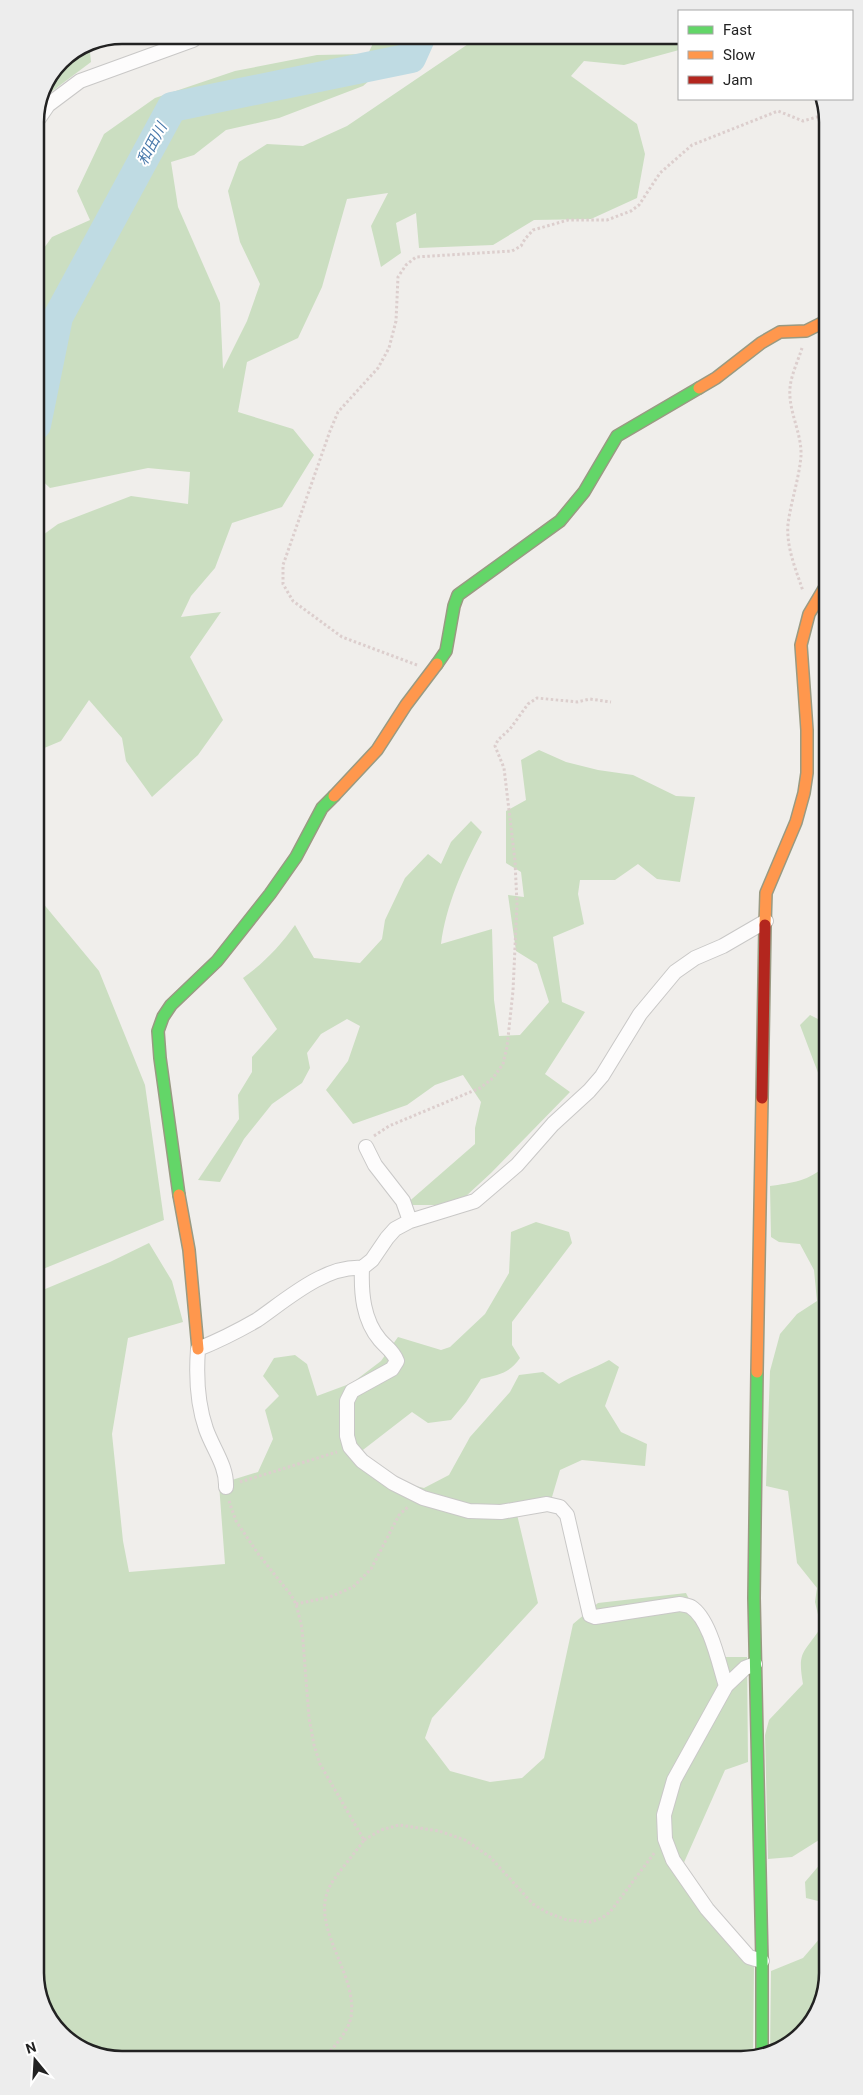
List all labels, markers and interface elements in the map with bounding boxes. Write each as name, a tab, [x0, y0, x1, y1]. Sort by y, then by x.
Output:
legend	[678, 10, 853, 100]
text: Fast	[723, 21, 752, 39]
text: Slow	[723, 46, 755, 64]
text: Jam	[723, 71, 753, 89]
water label: 和田川	[133, 118, 171, 168]
north arrow	[10, 2035, 60, 2085]
text: N	[24, 2038, 38, 2057]

